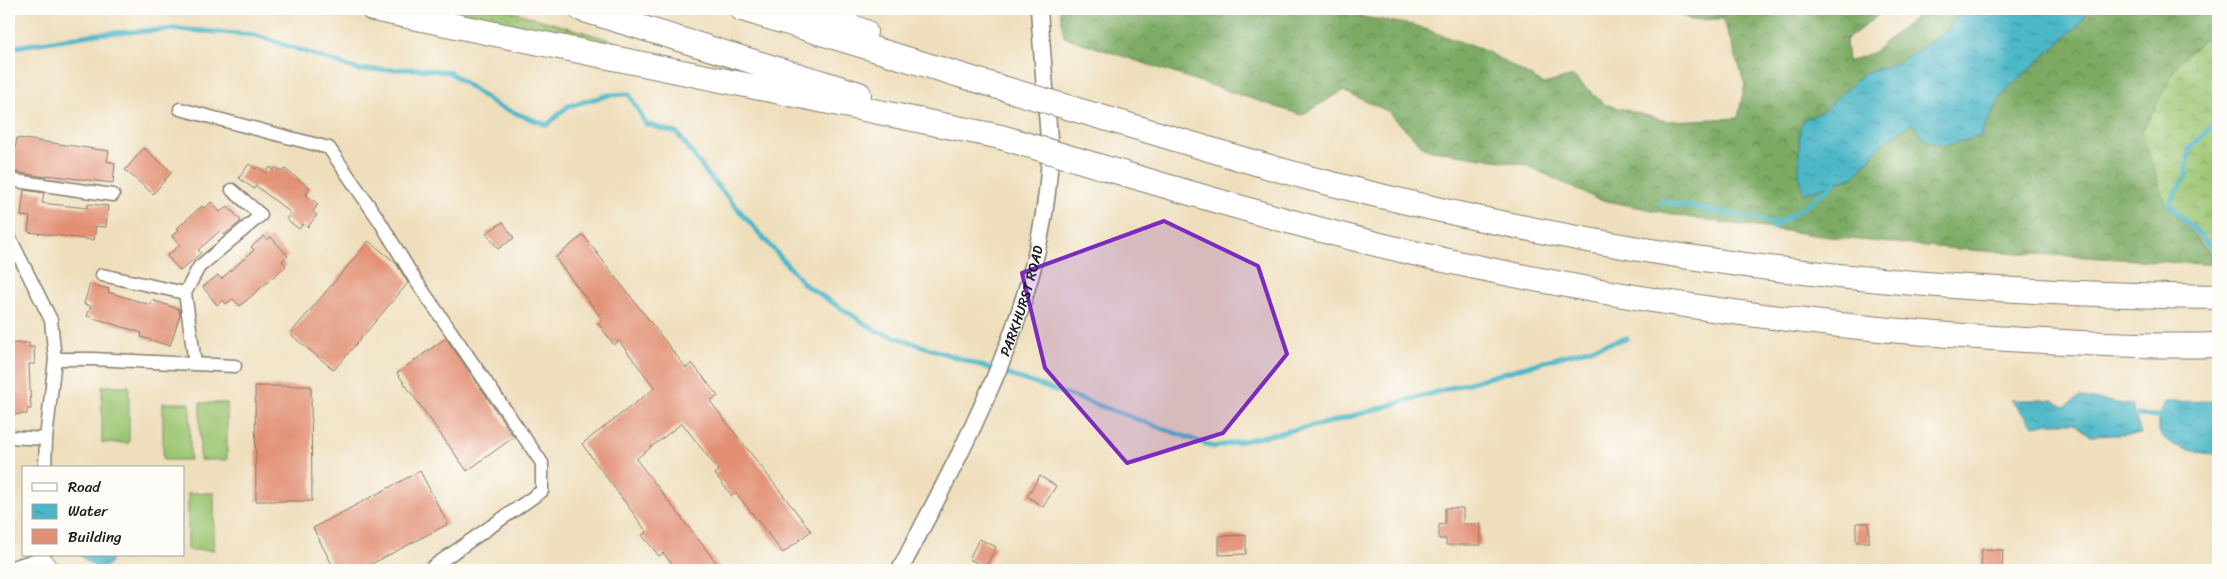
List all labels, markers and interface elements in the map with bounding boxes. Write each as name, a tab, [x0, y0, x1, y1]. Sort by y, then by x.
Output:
street label: PARKHURST ROAD	[993, 242, 1051, 360]
legend	[22, 466, 185, 556]
text: Road	[68, 474, 101, 500]
text: Water	[68, 498, 108, 524]
text: Building	[68, 524, 122, 550]

